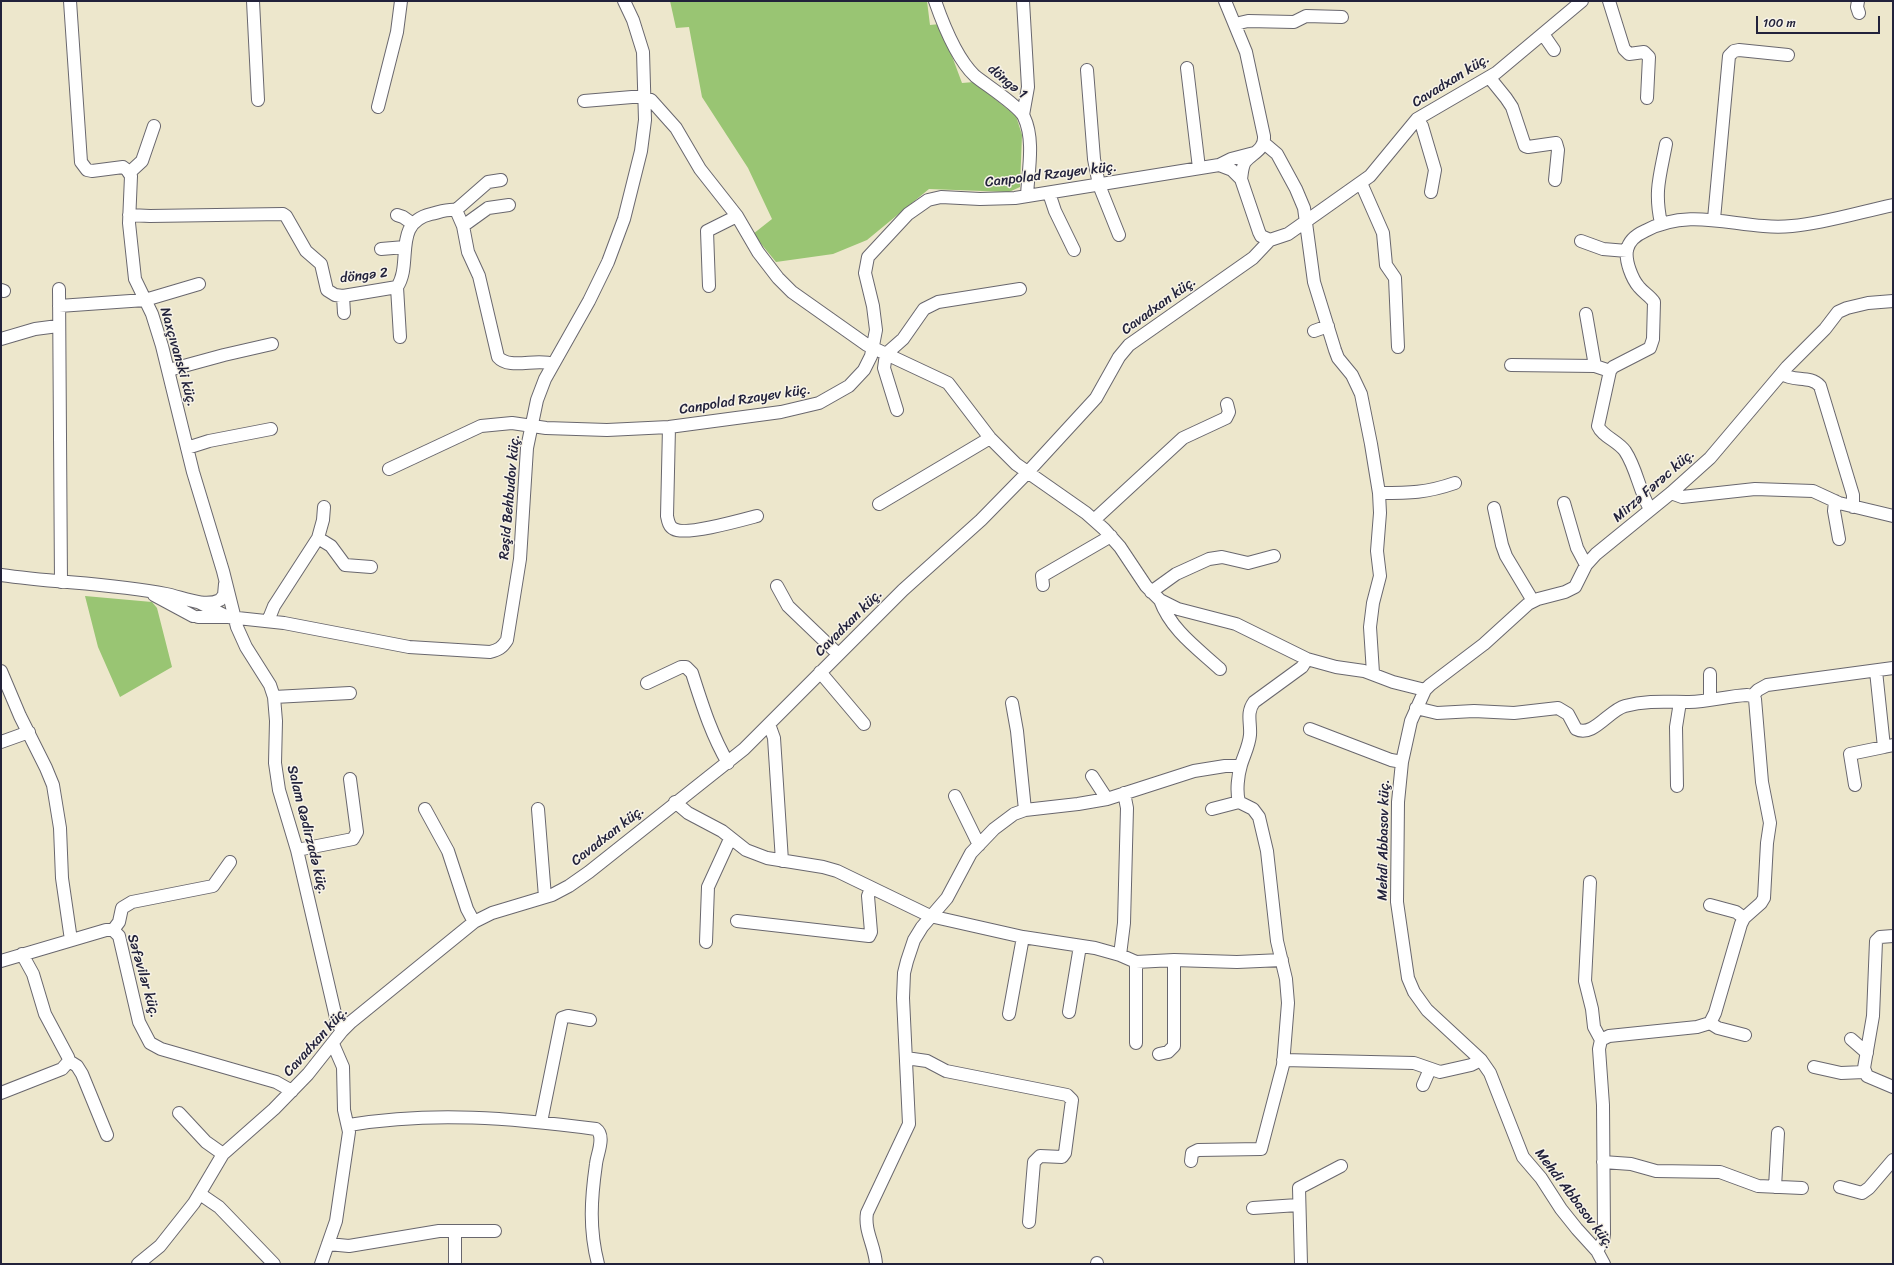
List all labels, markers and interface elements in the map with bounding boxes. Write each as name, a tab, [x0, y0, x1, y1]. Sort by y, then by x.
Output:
scale bar	[1758, 8, 1882, 34]
text: 100 m	[1763, 12, 1796, 34]
street label: Cavadxan küç.	[1409, 51, 1493, 111]
street label: döngə 1	[984, 61, 1030, 103]
street label: Canpolad Rzayev küç.	[984, 159, 1118, 191]
street label: döngə 2	[339, 265, 389, 287]
street label: Cavadxan küç.	[1118, 273, 1200, 339]
street label: Naxçıvanski küç.	[156, 305, 200, 409]
street label: Canpolad Rzayev küç.	[678, 381, 812, 419]
street label: Rəşid Behbudov küç.	[496, 434, 524, 560]
street label: Mirzə Fərəc küç.	[1610, 446, 1698, 526]
street label: Cavadxan küç.	[812, 586, 886, 660]
street label: Salam Qədirzadə küç.	[283, 764, 331, 896]
street label: Mehdi Abbasov küç.	[1375, 779, 1393, 901]
street label: Cavadxan küç.	[568, 802, 648, 870]
street label: Səfəvilər küç.	[123, 932, 163, 1020]
street label: Cavadxan küç.	[280, 1004, 352, 1080]
street label: Mehdi Abbasov küç.	[1531, 1145, 1617, 1253]

